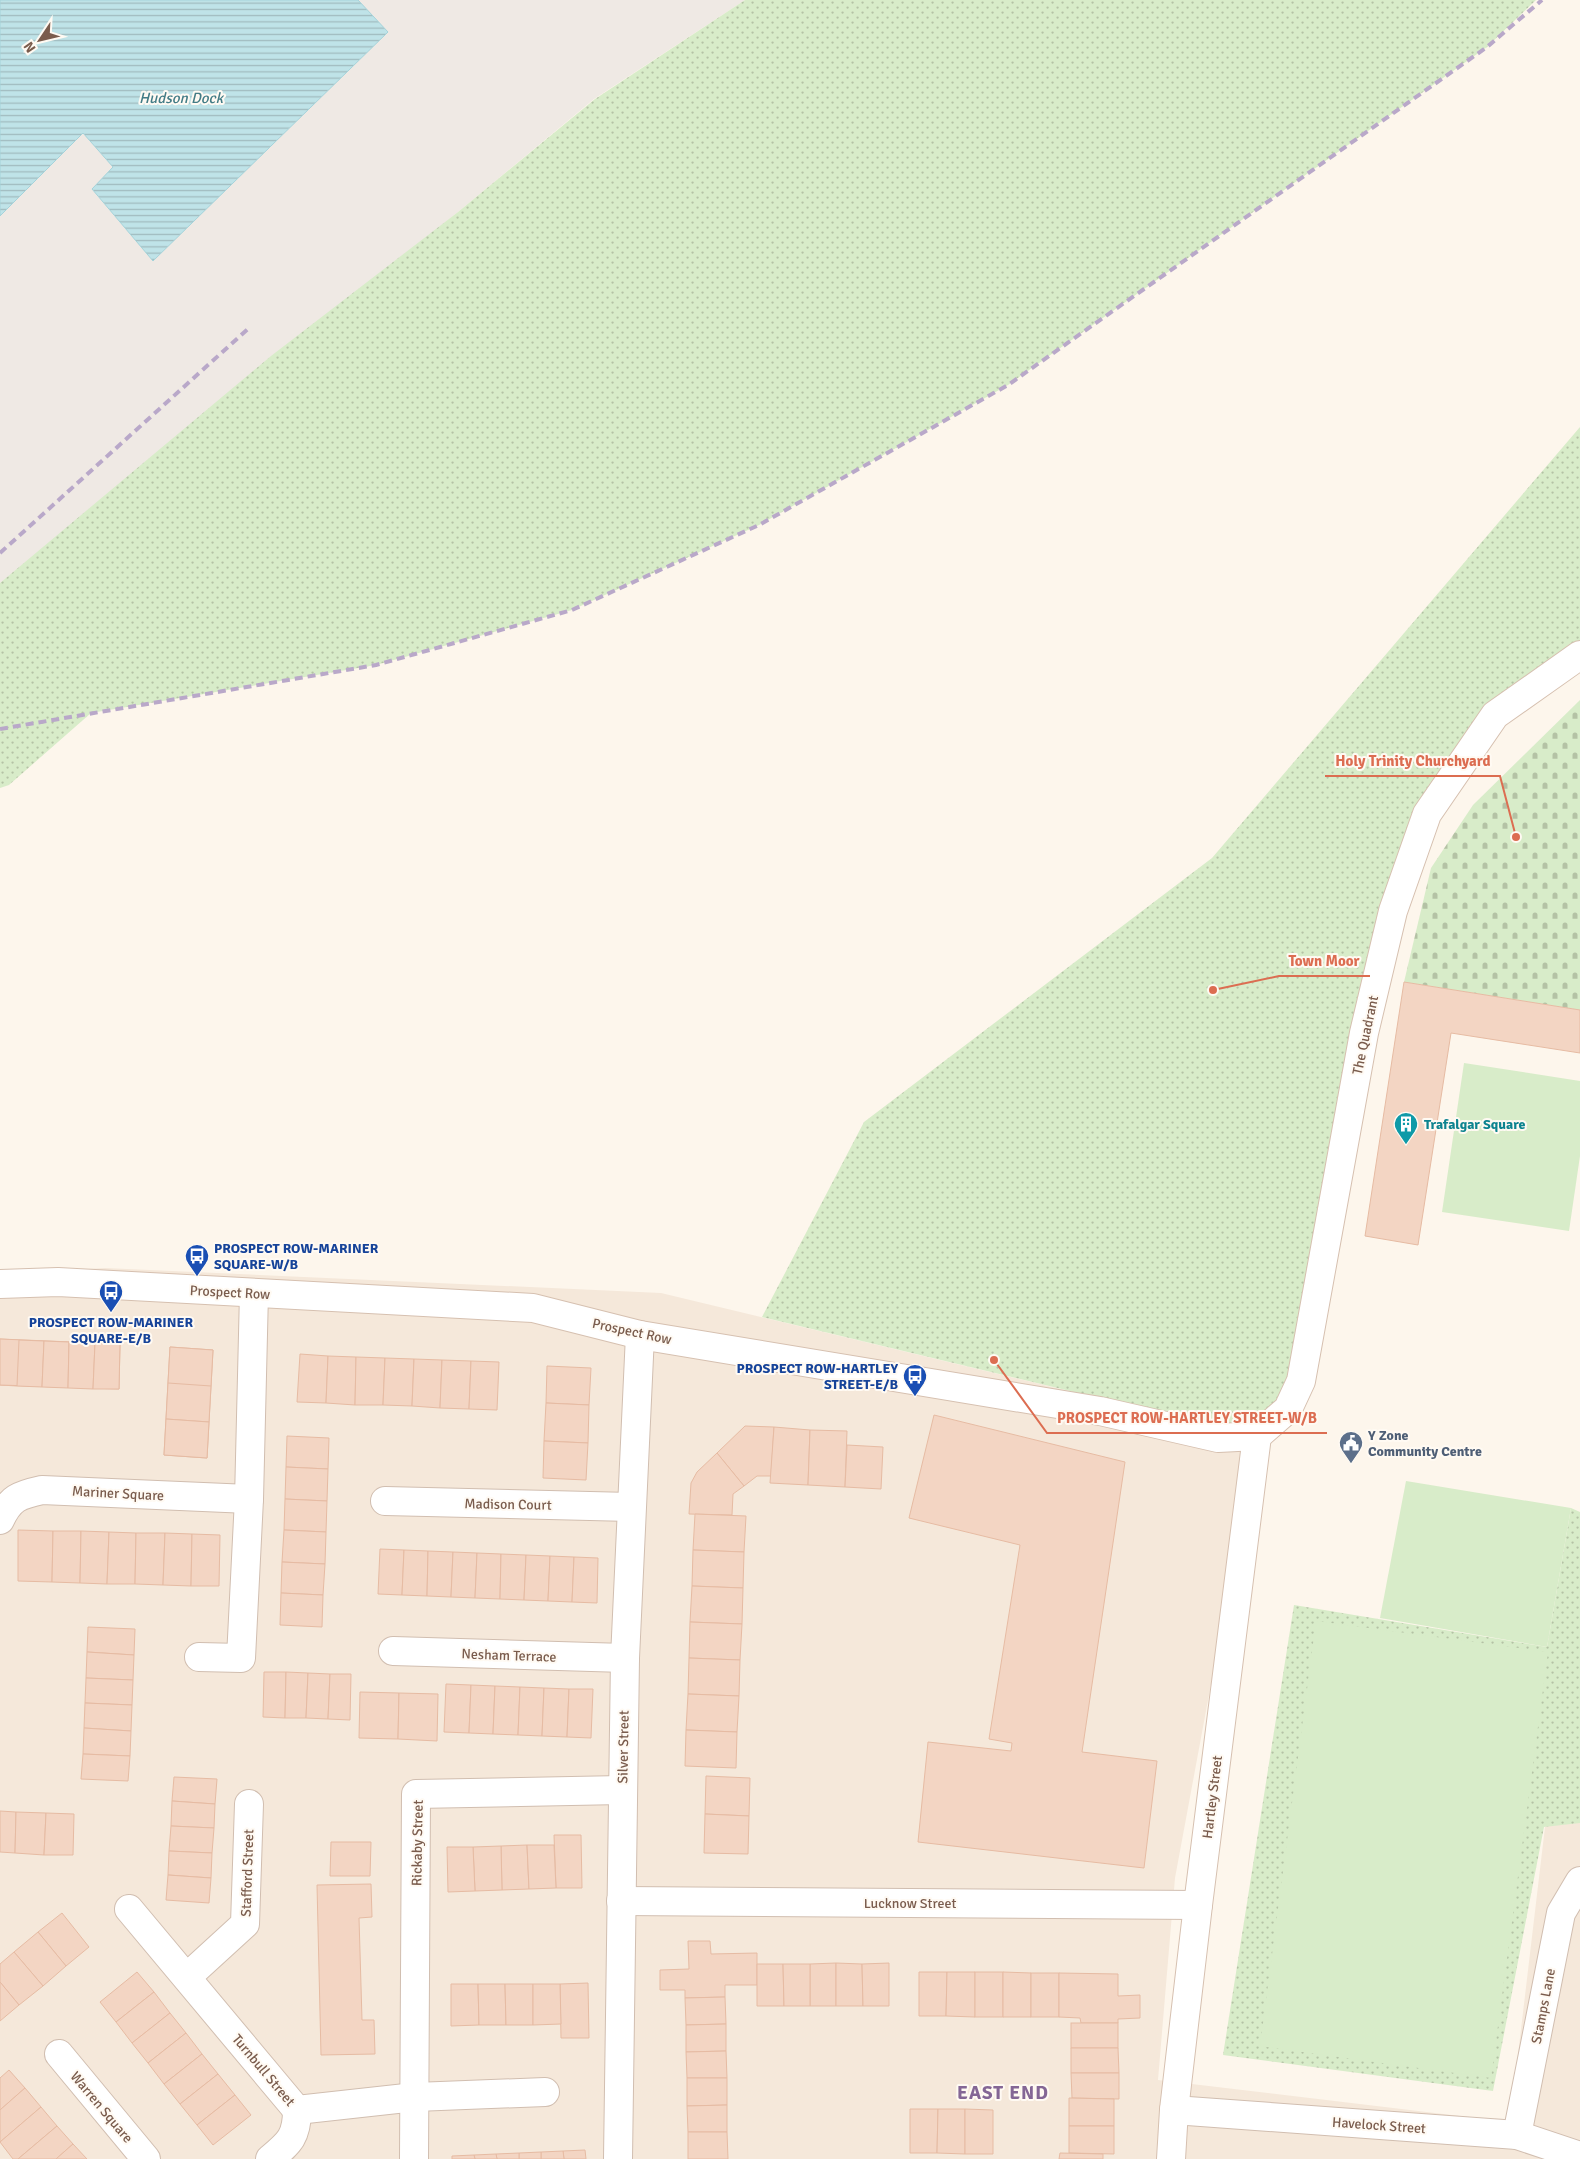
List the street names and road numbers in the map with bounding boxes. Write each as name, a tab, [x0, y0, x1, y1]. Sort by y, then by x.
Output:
street label: The Quadrant	[1349, 994, 1382, 1076]
street label: Prospect Row	[189, 1282, 271, 1303]
street label: Prospect Row	[591, 1315, 673, 1348]
street label: Mariner Square	[71, 1483, 165, 1504]
street label: Madison Court	[464, 1495, 552, 1514]
street label: Nesham Terrace	[461, 1645, 557, 1666]
street label: Silver Street	[614, 1710, 633, 1784]
street label: Hartley Street	[1199, 1754, 1226, 1840]
street label: Rickaby Street	[408, 1800, 427, 1886]
street label: Stafford Street	[237, 1829, 258, 1917]
street label: Lucknow Street	[864, 1895, 956, 1912]
street label: Stamps Lane	[1528, 1967, 1559, 2045]
street label: Turnbull Street	[229, 2031, 299, 2110]
street label: Warren Square	[67, 2068, 136, 2147]
street label: Havelock Street	[1332, 2114, 1427, 2137]

